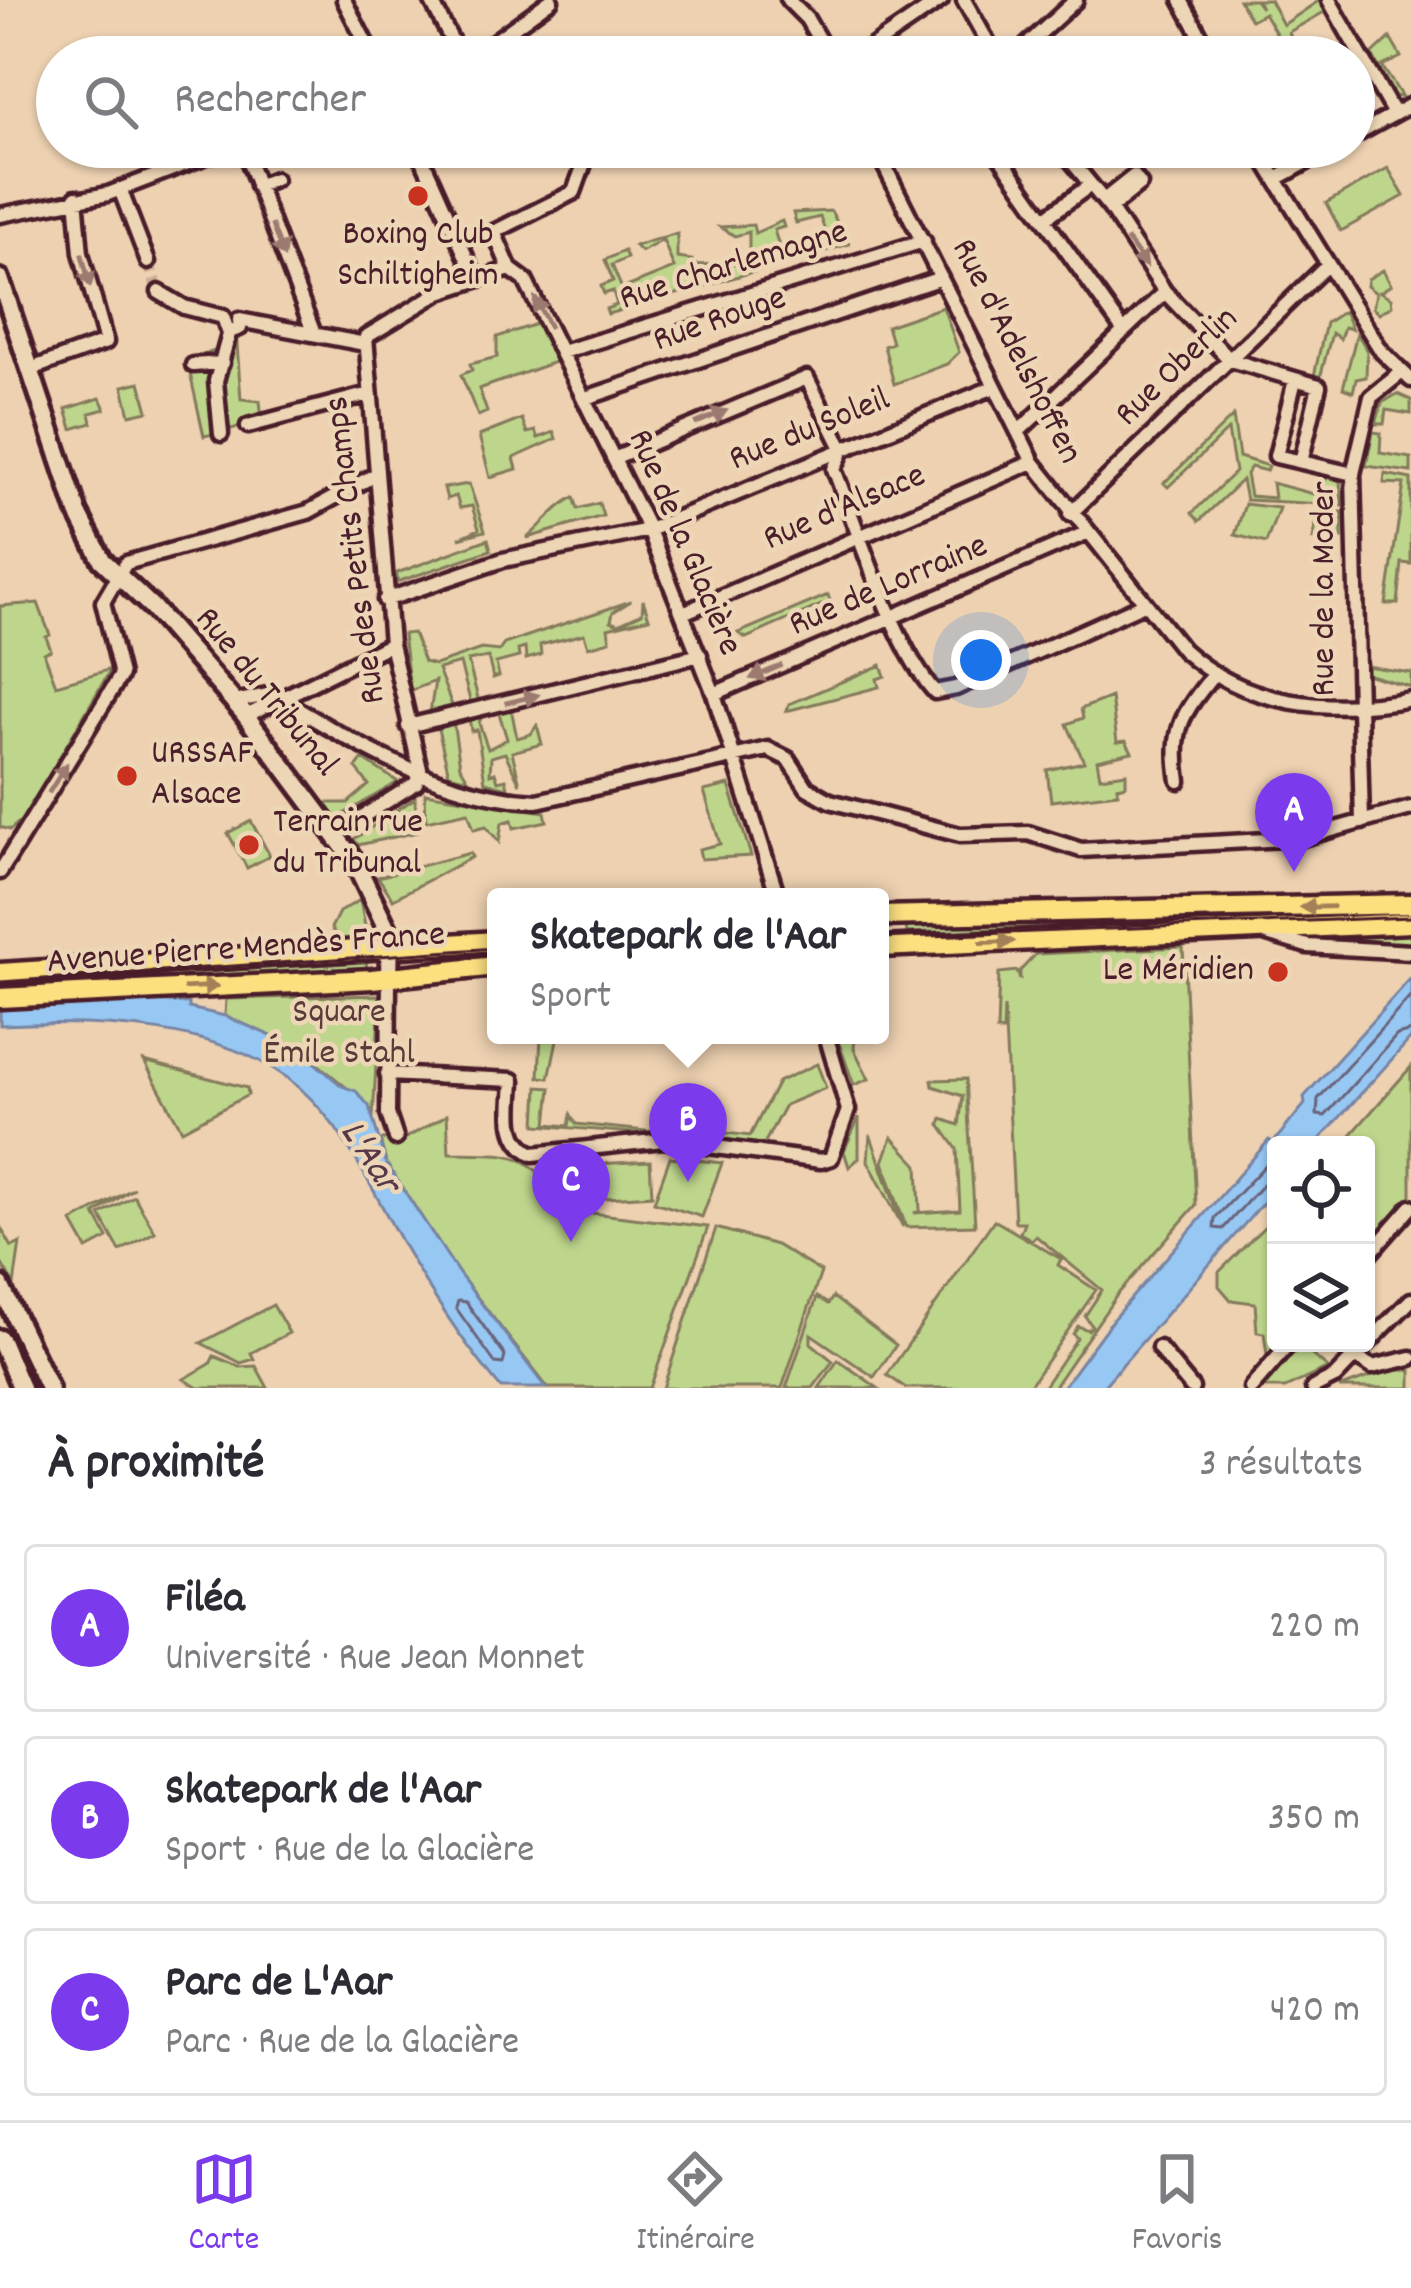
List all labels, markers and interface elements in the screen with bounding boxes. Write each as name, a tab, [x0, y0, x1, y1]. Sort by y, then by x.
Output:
search box	[36, 36, 1375, 168]
icon: search	[78, 69, 144, 135]
text: Rechercher	[174, 70, 366, 134]
marker: Boxing Club Schiltigheim	[405, 183, 431, 209]
street label: Rue Charlemagne	[614, 208, 854, 326]
place label: Boxing Club Schiltigheim	[337, 210, 499, 303]
one-way arrow	[269, 223, 288, 259]
street label: Rue d'Adelshoffen	[936, 230, 1094, 474]
one-way arrow	[1125, 237, 1149, 269]
one-way arrow	[78, 252, 97, 289]
street label: Rue Rouge	[646, 274, 794, 368]
one-way arrow	[532, 295, 552, 329]
street label: Rue Oberlin	[1104, 296, 1252, 440]
street label: Rue du Soleil	[722, 375, 899, 487]
street label: Rue des Petits Champs	[312, 393, 402, 707]
one-way arrow	[694, 407, 730, 426]
street label: Rue de la Glacière	[612, 422, 754, 664]
street label: Rue d'Alsace	[756, 452, 934, 566]
street label: Rue de la Moder	[1300, 481, 1352, 697]
street label: Rue de Lorraine	[781, 522, 997, 652]
street label: Rue du Tribunal	[180, 597, 350, 789]
your location	[951, 630, 1011, 690]
one-way arrow	[747, 663, 783, 682]
one-way arrow	[503, 688, 541, 707]
place label: URSSAF Alsace	[151, 729, 253, 822]
one-way arrow	[47, 762, 69, 794]
marker: URSSAF Alsace	[114, 763, 140, 789]
pin: A	[1255, 773, 1333, 872]
place label: Terrain rue du Tribunal	[273, 798, 423, 891]
marker: Terrain rue du Tribunal	[236, 832, 262, 858]
popup	[487, 888, 889, 1044]
one-way arrow	[1297, 897, 1335, 916]
text: Skatepark de l'Aar	[530, 907, 846, 971]
street label: Avenue Pierre Mendès France	[45, 910, 447, 990]
one-way arrow	[979, 932, 1017, 951]
place label: Le Méridien	[1103, 946, 1254, 998]
marker: Le Méridien	[1265, 959, 1291, 985]
text: Sport	[530, 971, 611, 1026]
one-way arrow	[183, 977, 221, 996]
park label: Square Émile Stahl	[263, 988, 415, 1081]
pin: B	[649, 1083, 727, 1182]
water label: L'Aar	[324, 1110, 415, 1209]
map controls	[1267, 1136, 1375, 1352]
button: locate	[1267, 1136, 1375, 1244]
pin: C	[532, 1143, 610, 1242]
button: layers	[1267, 1244, 1375, 1352]
text: À proximité	[48, 1430, 265, 1502]
text: 3 résultats	[1199, 1439, 1363, 1494]
text: Filéa	[165, 1569, 245, 1633]
text: A	[79, 1601, 101, 1656]
text: 220 m	[1269, 1601, 1360, 1656]
text: Université · Rue Jean Monnet	[165, 1633, 585, 1688]
text: Skatepark de l'Aar	[165, 1761, 481, 1825]
text: B	[81, 1793, 99, 1848]
text: 350 m	[1268, 1793, 1360, 1848]
text: Sport · Rue de la Glacière	[165, 1825, 535, 1880]
text: Parc de L'Aar	[165, 1953, 392, 2017]
text: C	[80, 1985, 100, 2040]
text: 420 m	[1270, 1985, 1360, 2040]
text: Parc · Rue de la Glacière	[165, 2017, 519, 2072]
tab: Carte	[189, 2146, 259, 2265]
tab: Itinéraire	[636, 2146, 755, 2265]
tab: Favoris	[1132, 2146, 1223, 2265]

